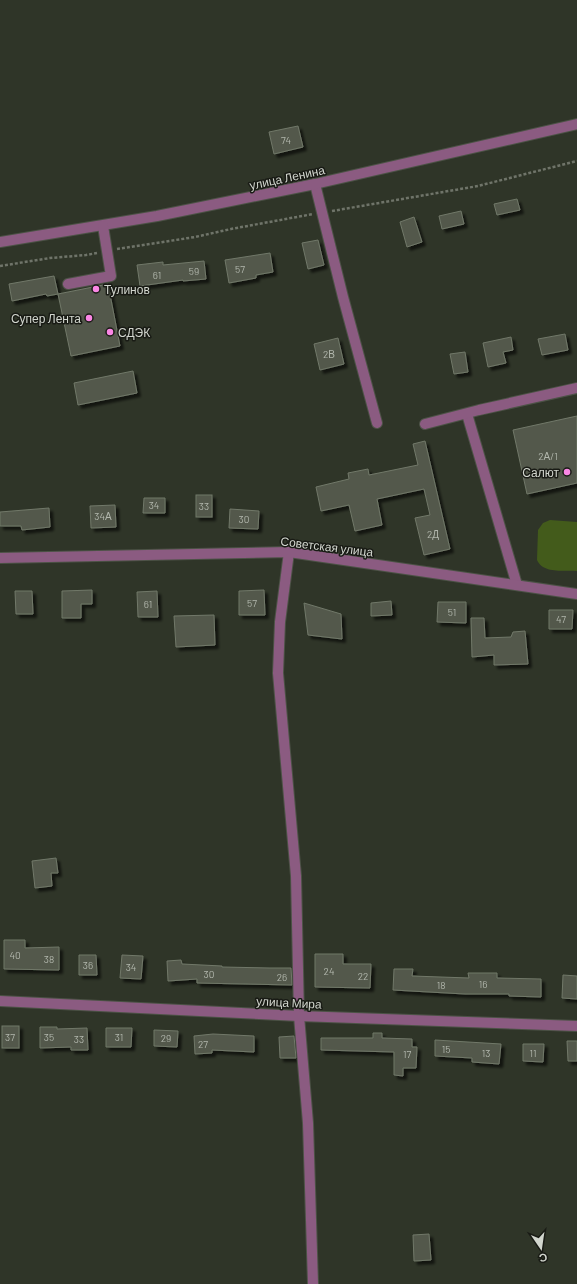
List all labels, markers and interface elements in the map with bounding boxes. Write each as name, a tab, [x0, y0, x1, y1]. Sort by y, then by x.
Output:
house number: 74	[281, 134, 291, 146]
street label: улица Ленина	[248, 162, 326, 193]
house number: 57	[235, 263, 245, 275]
house number: 59	[189, 265, 199, 277]
house number: 61	[153, 269, 161, 281]
place label: Тулинов	[104, 282, 150, 297]
marker: Тулинов	[91, 284, 101, 294]
place label: Супер Лента	[11, 311, 81, 326]
marker: Супер Лента	[84, 313, 94, 323]
place label: СДЭК	[118, 325, 150, 340]
marker: СДЭК	[105, 327, 115, 337]
house number: 2В	[323, 348, 335, 360]
house number: 2А/1	[538, 450, 558, 462]
place label: Салют	[522, 465, 559, 479]
marker: Салют	[562, 467, 572, 477]
house number: 34	[149, 499, 159, 511]
house number: 33	[199, 500, 209, 512]
house number: 34А	[94, 510, 112, 522]
house number: 30	[239, 513, 249, 525]
house number: 2Д	[427, 528, 439, 540]
street label: Советская улица	[280, 533, 374, 560]
house number: 57	[247, 597, 257, 609]
house number: 61	[144, 598, 152, 610]
house number: 51	[448, 606, 456, 618]
house number: 47	[556, 613, 566, 625]
house number: 40	[9, 949, 21, 961]
house number: 38	[44, 953, 54, 965]
house number: 36	[83, 959, 93, 971]
house number: 34	[126, 961, 136, 973]
house number: 24	[324, 965, 334, 977]
house number: 30	[204, 968, 214, 980]
house number: 22	[358, 970, 368, 982]
house number: 26	[277, 971, 287, 983]
house number: 16	[479, 978, 487, 990]
house number: 18	[437, 979, 445, 991]
street label: улица Мира	[256, 993, 322, 1012]
house number: 37	[5, 1031, 15, 1043]
house number: 35	[44, 1031, 54, 1043]
house number: 31	[115, 1031, 123, 1043]
house number: 29	[161, 1032, 171, 1044]
house number: 33	[74, 1033, 84, 1045]
house number: 27	[198, 1038, 208, 1050]
house number: 15	[442, 1043, 450, 1055]
house number: 13	[482, 1047, 490, 1059]
house number: 11	[529, 1047, 537, 1059]
house number: 17	[403, 1048, 411, 1060]
north arrow	[521, 1228, 561, 1268]
text: С	[538, 1251, 549, 1265]

